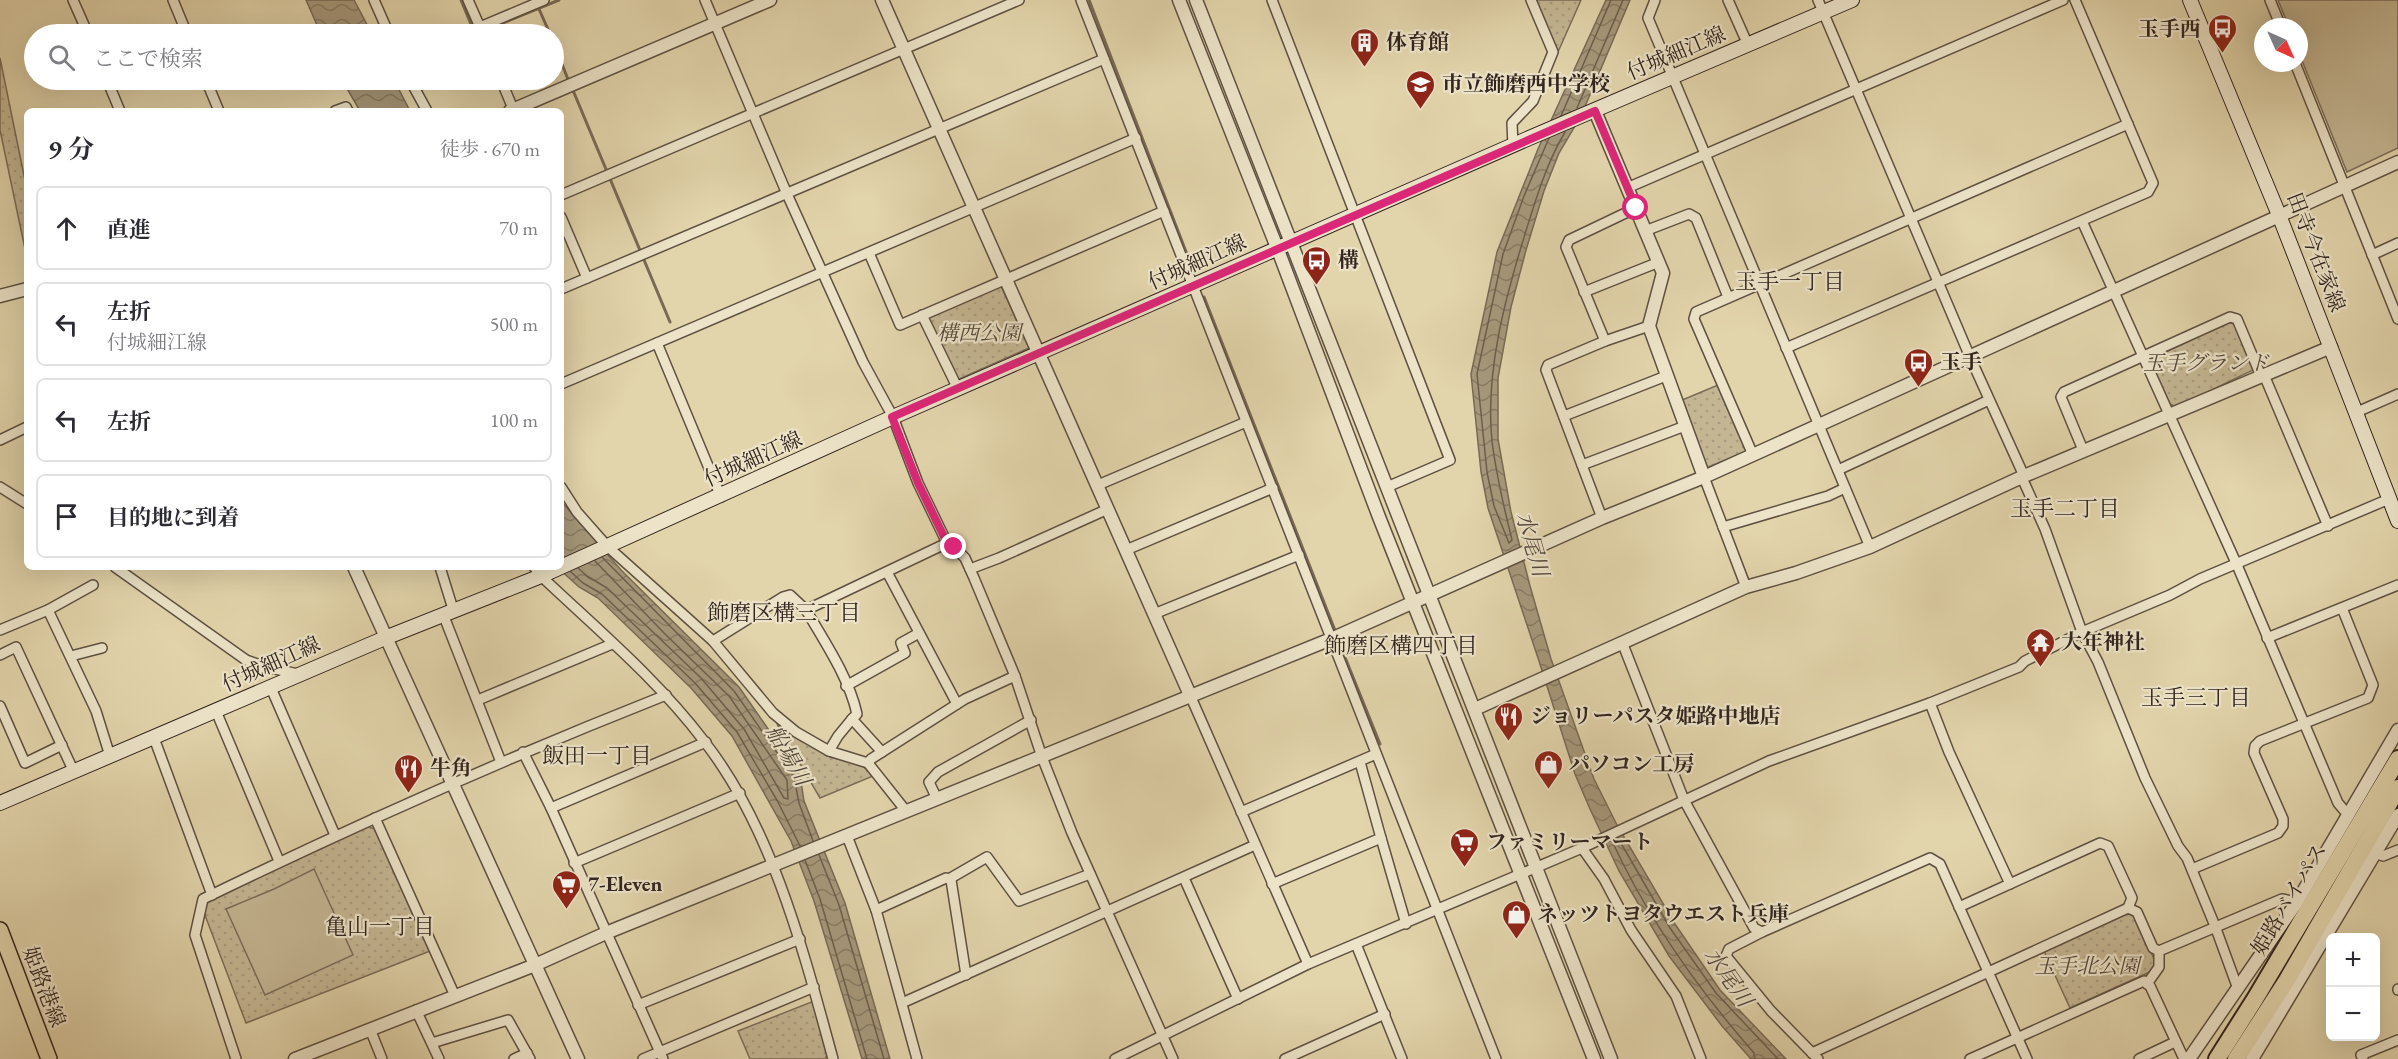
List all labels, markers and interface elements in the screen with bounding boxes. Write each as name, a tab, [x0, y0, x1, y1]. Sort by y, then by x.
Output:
bus stop icon: 玉手西	[2206, 13, 2238, 55]
place label: 玉手西	[2138, 15, 2201, 42]
north arrow	[2254, 18, 2308, 72]
street label: 付城細江線	[1622, 20, 1729, 85]
search box	[24, 24, 564, 90]
building icon: 体育館	[1349, 26, 1381, 68]
place label: 体育館	[1386, 28, 1449, 55]
icon: search	[45, 41, 78, 74]
text: ここで検索	[93, 44, 203, 73]
school or university icon: 市立飾磨西中学校	[1405, 68, 1437, 110]
place label: 市立飾磨西中学校	[1442, 70, 1610, 97]
text: 9 分	[48, 132, 94, 166]
text: 徒歩 · 670 m	[440, 136, 540, 162]
street label: 田寺今在家線	[2281, 188, 2352, 315]
route start	[1622, 194, 1648, 220]
icon: ahead	[50, 212, 83, 245]
text: 直進	[107, 215, 151, 244]
text: 70 m	[499, 215, 538, 241]
street label: 付城細江線	[1143, 228, 1250, 295]
bus stop icon: 構	[1301, 244, 1333, 286]
place label: 構	[1338, 246, 1359, 273]
district label: 玉手一丁目	[1735, 267, 1845, 296]
text: 左折	[107, 297, 151, 326]
icon: left	[50, 308, 83, 341]
text: 500 m	[490, 311, 538, 337]
park label: 構西公園	[937, 319, 1024, 346]
text: 付城細江線	[107, 329, 207, 355]
bus stop icon: 玉手	[1903, 346, 1935, 388]
place label: 玉手	[1940, 348, 1982, 375]
park label: 玉手グランド	[2143, 349, 2270, 376]
icon: left	[50, 404, 83, 437]
text: 左折	[107, 407, 151, 436]
text: 100 m	[490, 407, 538, 433]
street label: 付城細江線	[699, 425, 806, 492]
district label: 玉手二丁目	[2010, 494, 2120, 523]
icon: arrive	[50, 500, 83, 533]
text: 目的地に到着	[107, 503, 239, 532]
water label: 水尾川	[1509, 508, 1556, 582]
route end	[940, 533, 966, 559]
district label: 飾磨区構三丁目	[707, 598, 861, 627]
temple icon: 大年神社	[2024, 626, 2056, 668]
place label: 大年神社	[2061, 628, 2145, 655]
street label: 付城細江線	[217, 630, 324, 697]
district label: 飾磨区構四丁目	[1324, 631, 1478, 660]
district label: 玉手三丁目	[2141, 683, 2251, 712]
restaurant icon: ジョリーパスタ姫路中地店	[1493, 700, 1525, 742]
place label: ジョリーパスタ姫路中地店	[1530, 702, 1781, 729]
water label: 船場川	[760, 719, 819, 793]
district label: 飯田一丁目	[542, 741, 652, 770]
shop icon: パソコン工房	[1532, 748, 1564, 790]
place label: パソコン工房	[1569, 750, 1695, 777]
restaurant icon: 牛角	[393, 752, 425, 794]
place label: 牛角	[430, 754, 472, 781]
supermarket icon: ファミリーマート	[1449, 826, 1481, 868]
place label: ファミリーマート	[1486, 828, 1654, 855]
street label: 姫路バイパス	[2245, 838, 2332, 960]
supermarket icon: 7-Eleven	[551, 868, 583, 910]
place label: 7-Eleven	[588, 870, 663, 897]
shop icon: ネッツトヨタウエスト兵庫	[1500, 898, 1532, 940]
place label: ネッツトヨタウエスト兵庫	[1537, 900, 1789, 927]
district label: 亀山一丁目	[325, 912, 435, 941]
map controls	[2326, 933, 2380, 1041]
button: +	[2326, 933, 2380, 987]
water label: 水尾川	[1698, 942, 1761, 1014]
street label: 姫路港線	[17, 943, 72, 1031]
park label: 玉手北公園	[2035, 952, 2142, 979]
button: −	[2326, 987, 2380, 1041]

